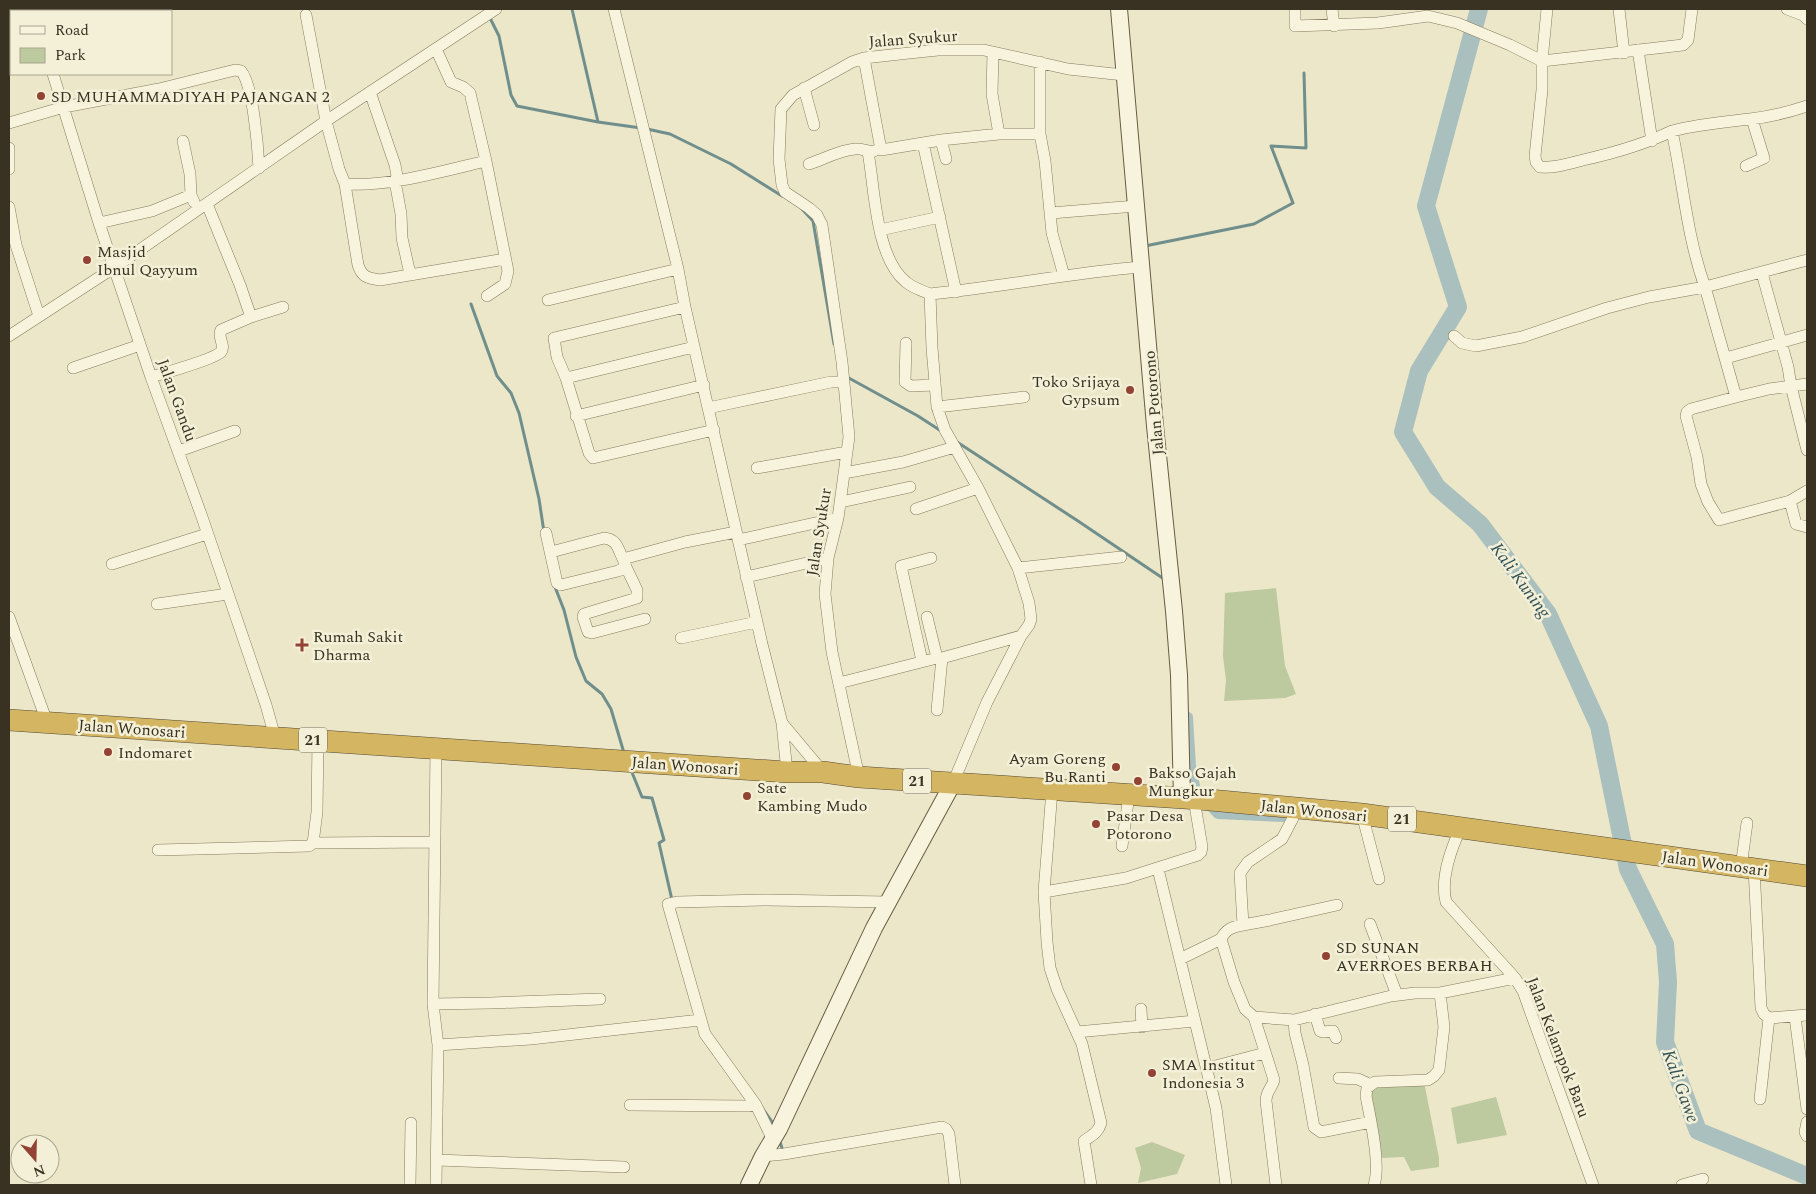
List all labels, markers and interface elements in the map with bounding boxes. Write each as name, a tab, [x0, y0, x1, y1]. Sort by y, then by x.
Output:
legend	[10, 10, 172, 75]
text: Road	[55, 19, 89, 42]
street label: Jalan Syukur	[868, 24, 958, 54]
text: Park	[55, 44, 86, 67]
place label: SD MUHAMMADIYAH PAJANGAN 2	[51, 85, 330, 109]
marker: SD MUHAMMADIYAH PAJANGAN 2	[35, 90, 47, 102]
place label: Masjid Ibnul Qayyum	[97, 240, 198, 282]
marker: Masjid Ibnul Qayyum	[81, 254, 93, 266]
street label: Jalan Potorono	[1137, 350, 1171, 456]
street label: Jalan Gandu	[151, 356, 203, 445]
place label: Toko Srijaya Gypsum	[1032, 370, 1120, 412]
marker: Toko Srijaya Gypsum	[1124, 384, 1136, 396]
street label: Jalan Syukur	[800, 486, 838, 578]
water label: Kali Kuning	[1484, 537, 1558, 625]
place label: Rumah Sakit Dharma	[313, 625, 403, 667]
marker: Rumah Sakit Dharma	[295, 638, 309, 652]
street label: Jalan Wonosari	[78, 713, 186, 745]
road number: 21	[299, 728, 327, 752]
place label: Indomaret	[118, 741, 193, 765]
marker: Indomaret	[102, 746, 114, 758]
place label: Ayam Goreng Bu Ranti	[1008, 747, 1106, 789]
street label: Jalan Wonosari	[631, 750, 739, 782]
marker: Ayam Goreng Bu Ranti	[1110, 761, 1122, 773]
place label: Bakso Gajah Mungkur	[1148, 761, 1237, 803]
road number: 21	[903, 768, 931, 794]
marker: Bakso Gajah Mungkur	[1132, 775, 1144, 787]
place label: Sate Kambing Mudo	[757, 776, 867, 818]
marker: Sate Kambing Mudo	[741, 790, 753, 802]
street label: Jalan Wonosari	[1259, 793, 1369, 829]
place label: Pasar Desa Potorono	[1106, 804, 1184, 846]
road number: 21	[1388, 806, 1416, 832]
marker: Pasar Desa Potorono	[1090, 818, 1102, 830]
street label: Jalan Wonosari	[1660, 845, 1770, 883]
place label: SD SUNAN AVERROES BERBAH	[1336, 936, 1493, 978]
marker: SD SUNAN AVERROES BERBAH	[1320, 950, 1332, 962]
street label: Jalan Kelampok Baru	[1520, 974, 1596, 1121]
water label: Kali Gawe	[1655, 1046, 1706, 1127]
place label: SMA Institut Indonesia 3	[1162, 1053, 1255, 1095]
marker: SMA Institut Indonesia 3	[1146, 1067, 1158, 1079]
north arrow	[10, 1134, 60, 1184]
text: N	[30, 1159, 48, 1183]

